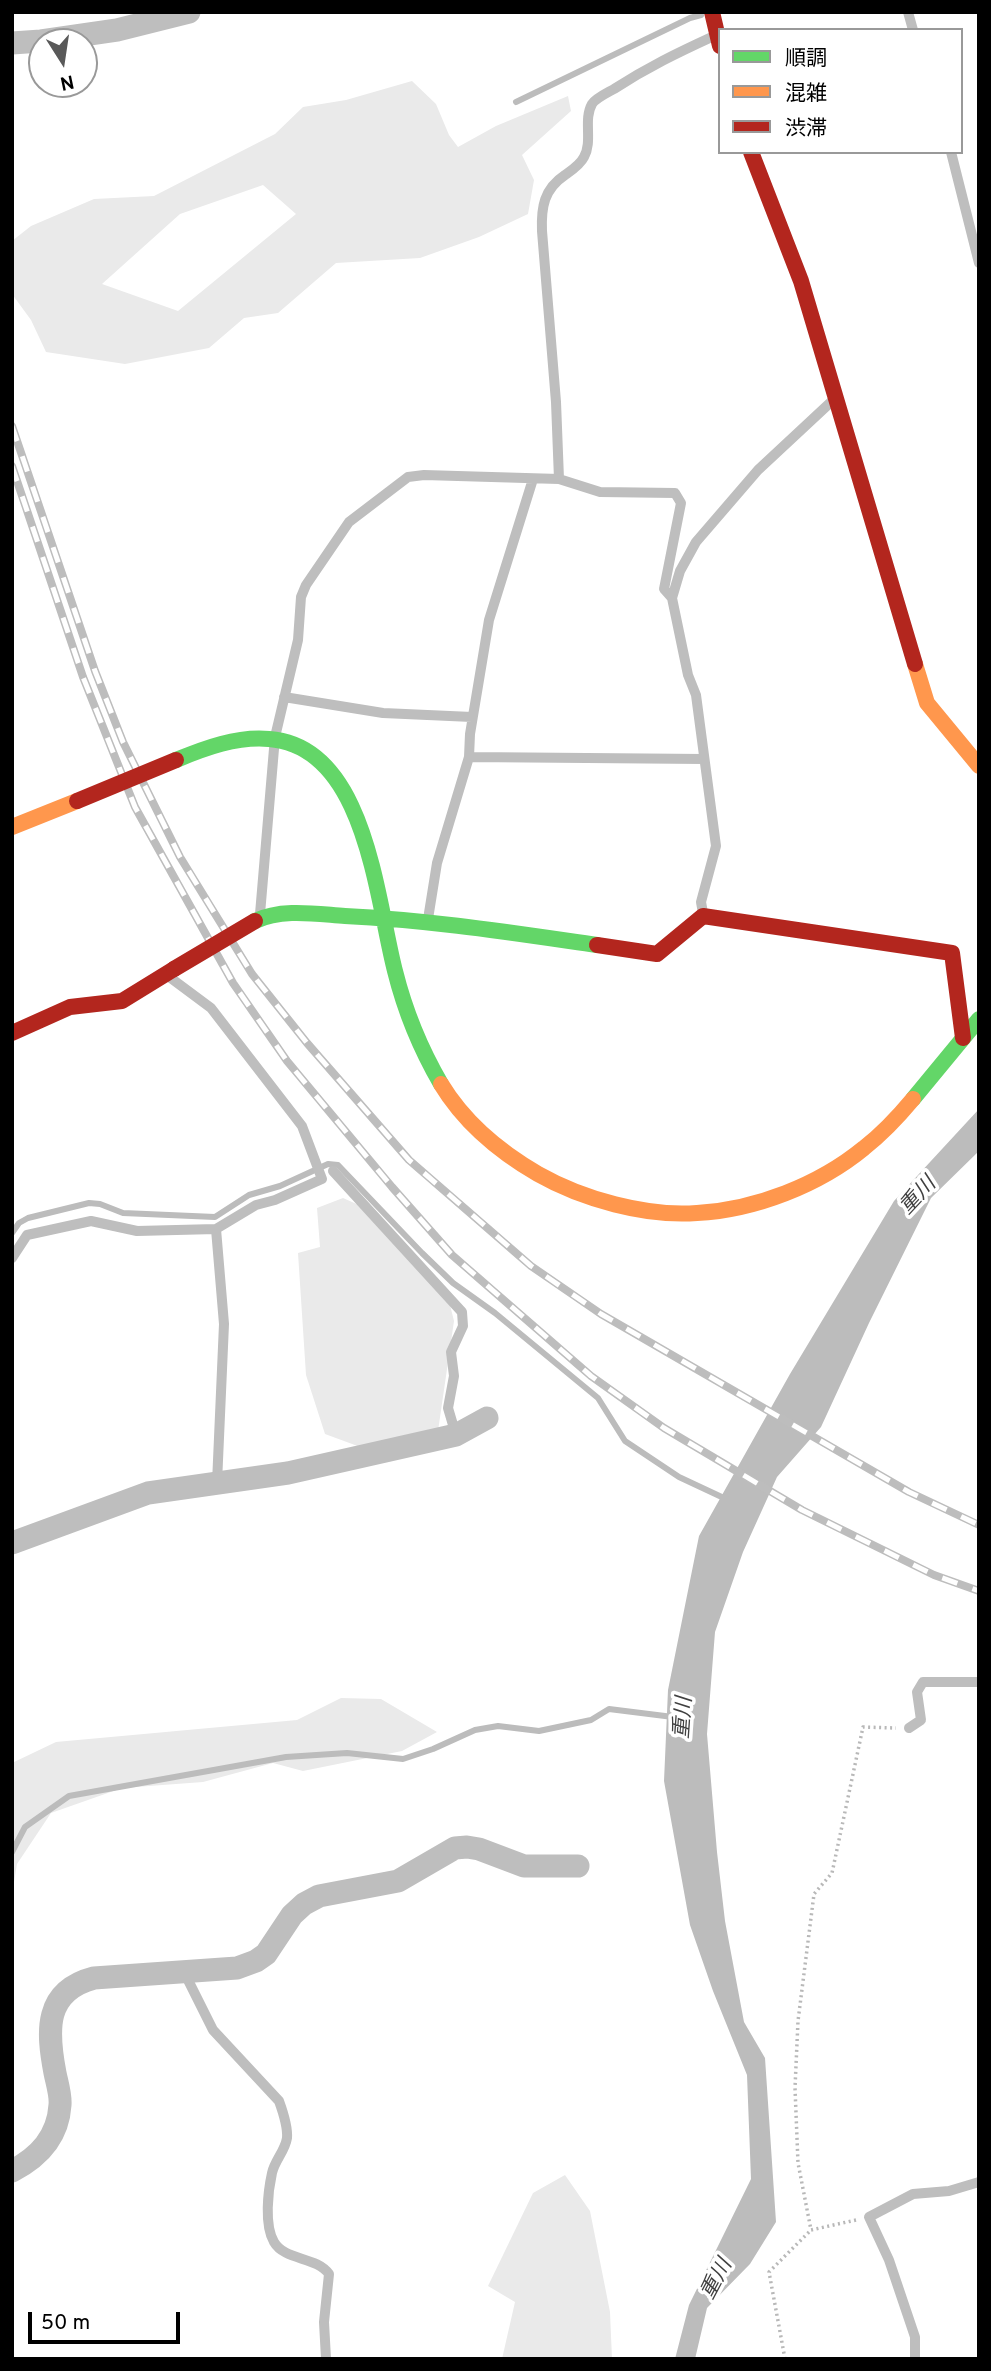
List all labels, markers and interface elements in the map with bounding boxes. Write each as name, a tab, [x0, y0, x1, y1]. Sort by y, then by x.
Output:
north arrow	[28, 28, 98, 98]
legend	[718, 28, 963, 154]
text: 順調	[785, 46, 827, 73]
text: N	[58, 68, 76, 95]
text: 混雑	[785, 81, 827, 108]
text: 渋滞	[785, 116, 827, 143]
water label: 重川	[895, 1173, 943, 1221]
water label: 重川	[671, 1696, 699, 1740]
water label: 重川	[697, 2256, 739, 2304]
scale bar	[32, 2298, 184, 2342]
text: 50 m	[41, 2310, 90, 2337]

